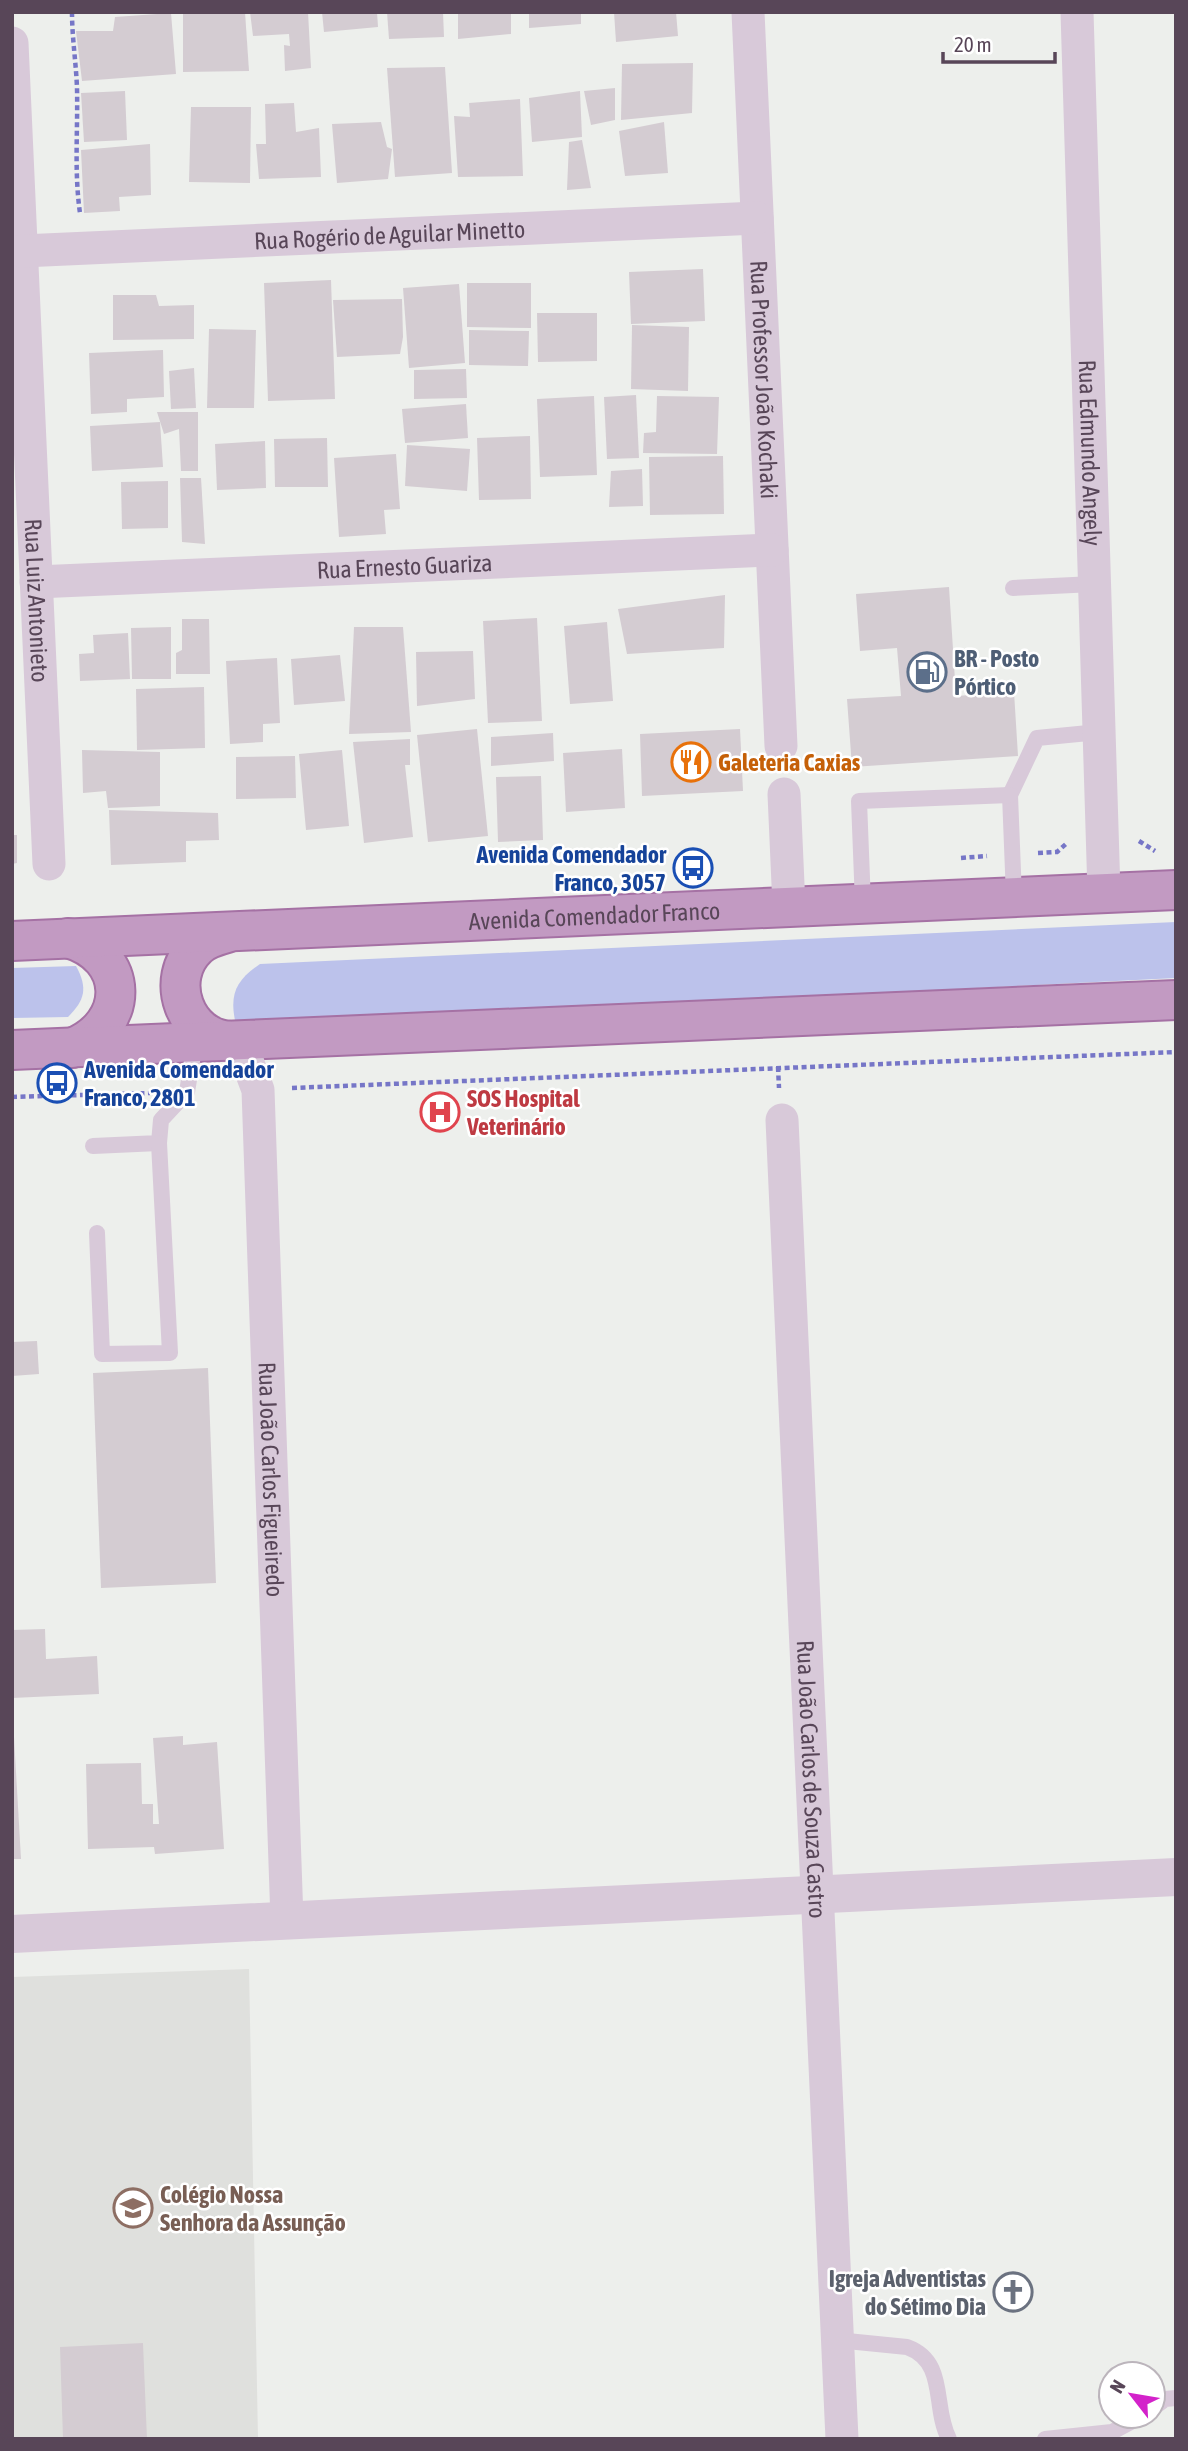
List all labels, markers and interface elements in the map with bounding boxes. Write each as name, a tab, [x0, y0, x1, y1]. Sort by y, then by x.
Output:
scale bar	[943, 21, 1055, 65]
text: 20 m	[954, 32, 992, 56]
street label: Rua Rogério de Aguilar Minetto	[254, 215, 526, 254]
street label: Rua Professor João Kochaki	[746, 260, 783, 499]
street label: Rua Edmundo Angely	[1074, 359, 1107, 546]
street label: Rua Luiz Antonieto	[20, 518, 54, 683]
street label: Rua Ernesto Guariza	[316, 549, 493, 583]
place label: BR - Posto Pórtico	[954, 645, 1039, 700]
fuel station icon: BR - Posto Pórtico	[906, 651, 948, 693]
restaurant icon: Galeteria Caxias	[670, 741, 712, 783]
place label: Galeteria Caxias	[718, 749, 861, 776]
place label: Avenida Comendador Franco, 3057	[476, 841, 667, 896]
bus stop icon: Avenida Comendador Franco, 3057	[672, 847, 714, 889]
street label: Avenida Comendador Franco	[468, 896, 721, 934]
place label: Avenida Comendador Franco, 2801	[83, 1056, 274, 1111]
bus stop icon: Avenida Comendador Franco, 2801	[36, 1062, 78, 1104]
place label: SOS Hospital Veterinário	[466, 1085, 580, 1140]
hospital icon: SOS Hospital Veterinário	[419, 1091, 461, 1133]
street label: Rua João Carlos Figueiredo	[254, 1362, 289, 1597]
street label: Rua João Carlos de Souza Castro	[792, 1640, 832, 1919]
place label: Colégio Nossa Senhora da Assunção	[160, 2181, 346, 2236]
school or university icon: Colégio Nossa Senhora da Assunção	[112, 2187, 154, 2229]
place label: Igreja Adventistas do Sétimo Dia	[829, 2265, 987, 2320]
church icon: Igreja Adventistas do Sétimo Dia	[992, 2271, 1034, 2313]
north arrow	[1097, 2360, 1167, 2430]
text: N	[1105, 2376, 1130, 2397]

